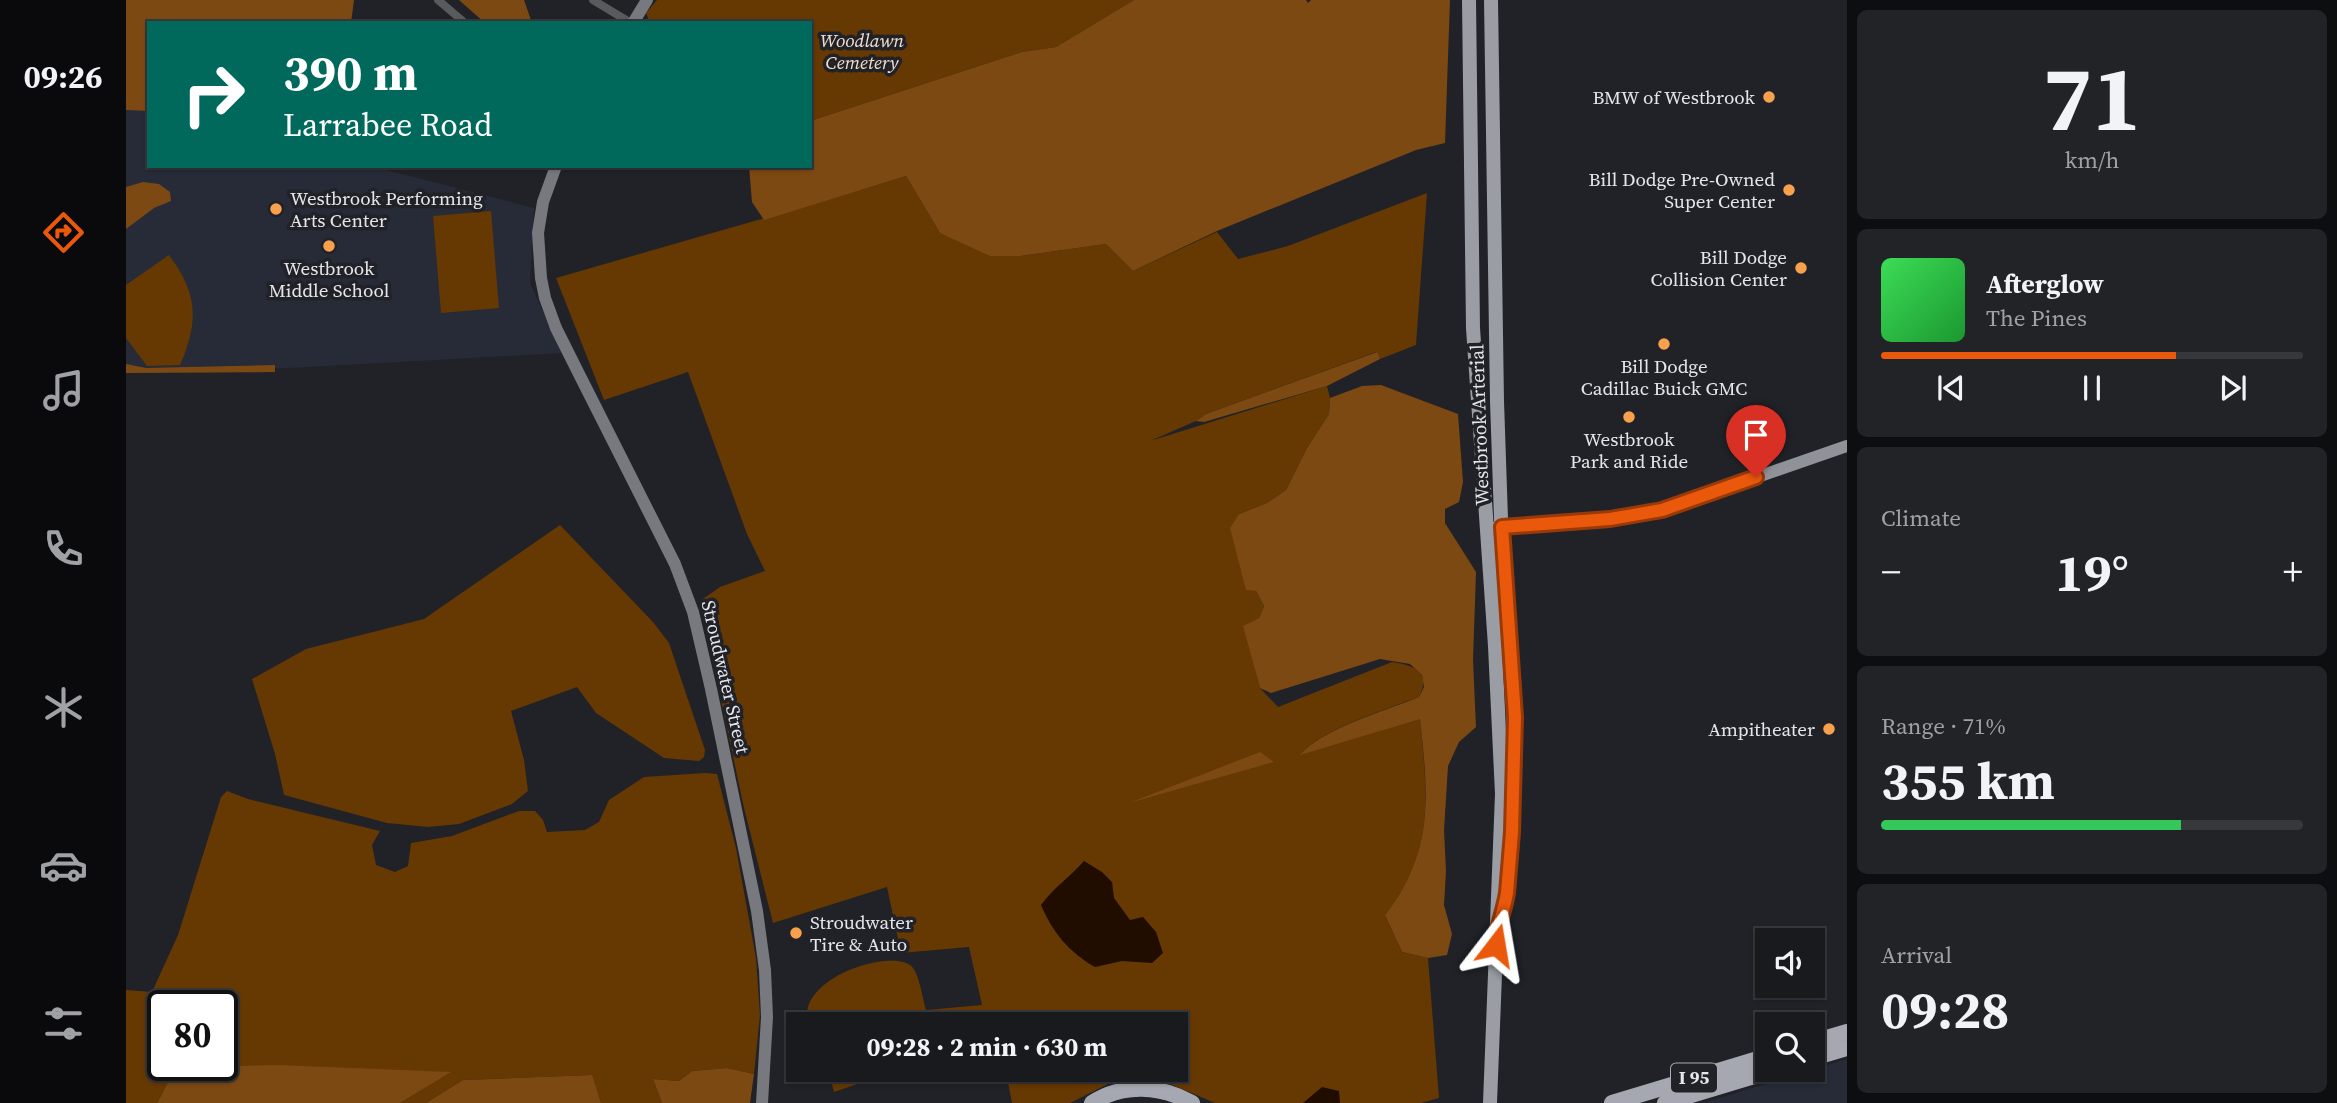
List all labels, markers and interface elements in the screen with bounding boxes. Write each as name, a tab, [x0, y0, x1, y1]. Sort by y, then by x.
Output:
park label: Woodlawn Cemetery	[820, 27, 904, 75]
text: 71	[2043, 36, 2141, 160]
text: 390 m	[283, 39, 418, 106]
icon: right	[168, 49, 259, 140]
text: 09:26	[24, 55, 102, 99]
place label: BMW of Westbrook	[1592, 84, 1756, 110]
marker: BMW of Westbrook	[1761, 89, 1777, 105]
text: Larrabee Road	[283, 103, 492, 147]
text: km/h	[2065, 144, 2119, 176]
place label: Bill Dodge Pre-Owned Super Center	[1589, 166, 1775, 214]
marker: Bill Dodge Pre-Owned Super Center	[1781, 182, 1797, 198]
place label: Westbrook Performing Arts Center	[290, 185, 483, 233]
marker: Westbrook Performing Arts Center	[268, 201, 284, 217]
icon: directions	[39, 208, 88, 257]
marker: Westbrook Middle School	[321, 238, 337, 254]
place label: Bill Dodge Collision Center	[1651, 244, 1787, 292]
place label: Westbrook Middle School	[269, 255, 390, 303]
marker: Bill Dodge Collision Center	[1793, 260, 1809, 276]
text: Afterglow	[1986, 266, 2104, 302]
text: The Pines	[1986, 302, 2087, 334]
marker: Bill Dodge Cadillac Buick GMC	[1656, 336, 1672, 352]
street label: Westbrook Arterial	[1463, 344, 1495, 506]
place label: Bill Dodge Cadillac Buick GMC	[1581, 353, 1747, 401]
icon: music	[39, 366, 88, 415]
icon: previous	[1932, 369, 1970, 407]
icon: pause	[2073, 369, 2111, 407]
icon: next	[2214, 369, 2252, 407]
pin	[1726, 405, 1786, 477]
marker: Westbrook Park and Ride	[1621, 409, 1637, 425]
icon: arrive	[1737, 416, 1775, 454]
place label: Westbrook Park and Ride	[1570, 426, 1688, 474]
text: Climate	[1881, 502, 1961, 534]
icon: phone	[39, 524, 88, 573]
text: 19°	[2055, 537, 2129, 608]
text: −	[1881, 546, 1901, 598]
text: +	[2283, 546, 2303, 598]
street label: Stroudwater Street	[696, 598, 756, 757]
icon: climate	[39, 683, 88, 732]
text: Range · 71%	[1881, 710, 2006, 742]
place label: Ampitheater	[1708, 716, 1815, 742]
marker: Ampitheater	[1821, 721, 1837, 737]
text: 355 km	[1881, 745, 2055, 816]
icon: car	[39, 841, 88, 890]
position arrow	[1459, 908, 1533, 982]
place label: Stroudwater Tire & Auto	[810, 909, 913, 957]
marker: Stroudwater Tire & Auto	[788, 925, 804, 941]
map controls	[1755, 928, 1825, 1082]
button: sound	[1755, 928, 1825, 998]
text: Arrival	[1881, 939, 1952, 971]
text: 09:28	[1881, 974, 2009, 1045]
speed limit sign: 80	[147, 990, 238, 1081]
icon: filters	[39, 999, 88, 1048]
button: search	[1755, 1012, 1825, 1082]
text: 09:28 · 2 min · 630 m	[867, 1029, 1107, 1065]
road number: I 95	[1671, 1064, 1717, 1092]

